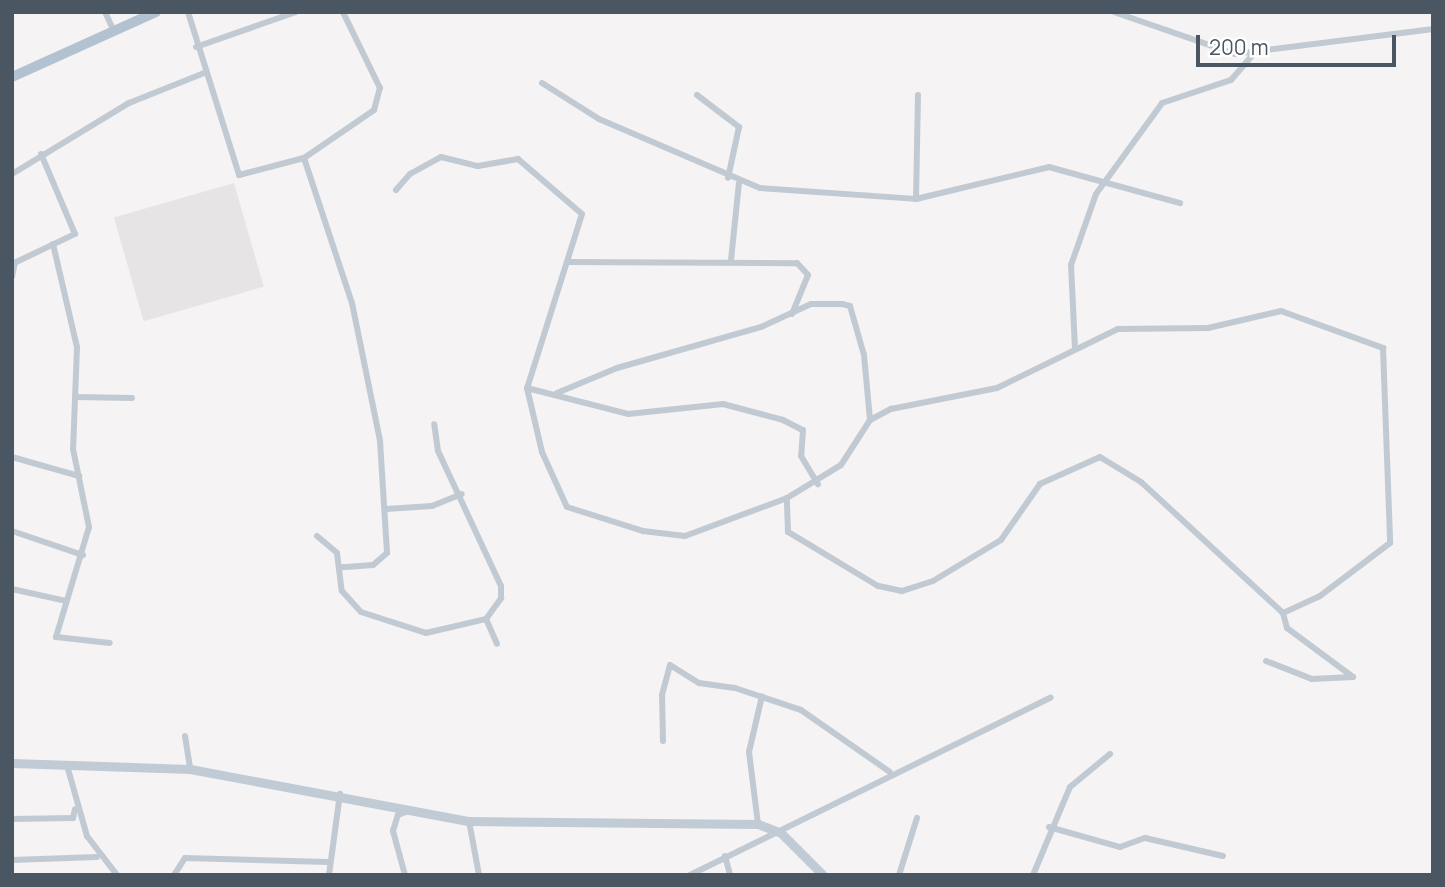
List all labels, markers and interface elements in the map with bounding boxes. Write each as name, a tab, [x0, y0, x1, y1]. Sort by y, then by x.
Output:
scale bar	[1200, 21, 1400, 65]
text: 200 m	[1209, 33, 1269, 61]

